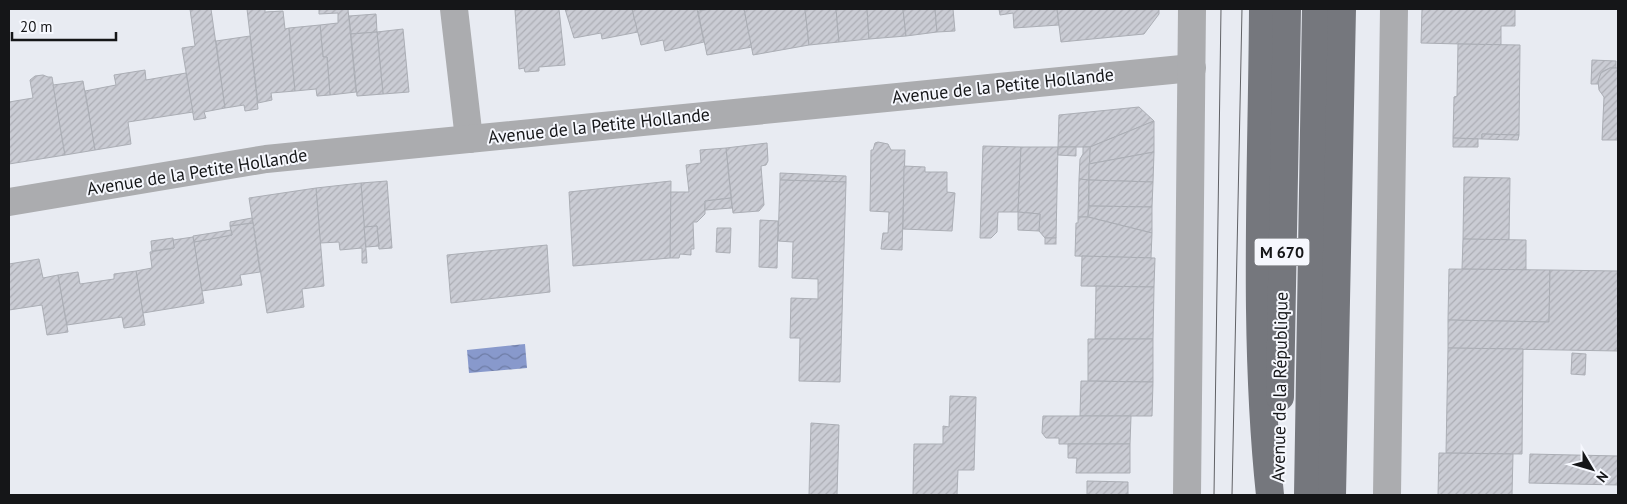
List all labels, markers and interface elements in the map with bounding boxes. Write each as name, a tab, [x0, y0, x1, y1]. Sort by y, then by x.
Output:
scale bar	[12, 10, 116, 42]
text: 20 m	[20, 17, 53, 36]
street label: Avenue de la Petite Hollande	[891, 62, 1115, 109]
street label: Avenue de la Petite Hollande	[487, 102, 711, 149]
street label: Avenue de la Petite Hollande	[85, 143, 309, 200]
road number: M 670	[1254, 238, 1310, 266]
street label: Avenue de la République	[1266, 292, 1293, 482]
north arrow	[1567, 444, 1617, 494]
text: N	[1592, 468, 1612, 486]

